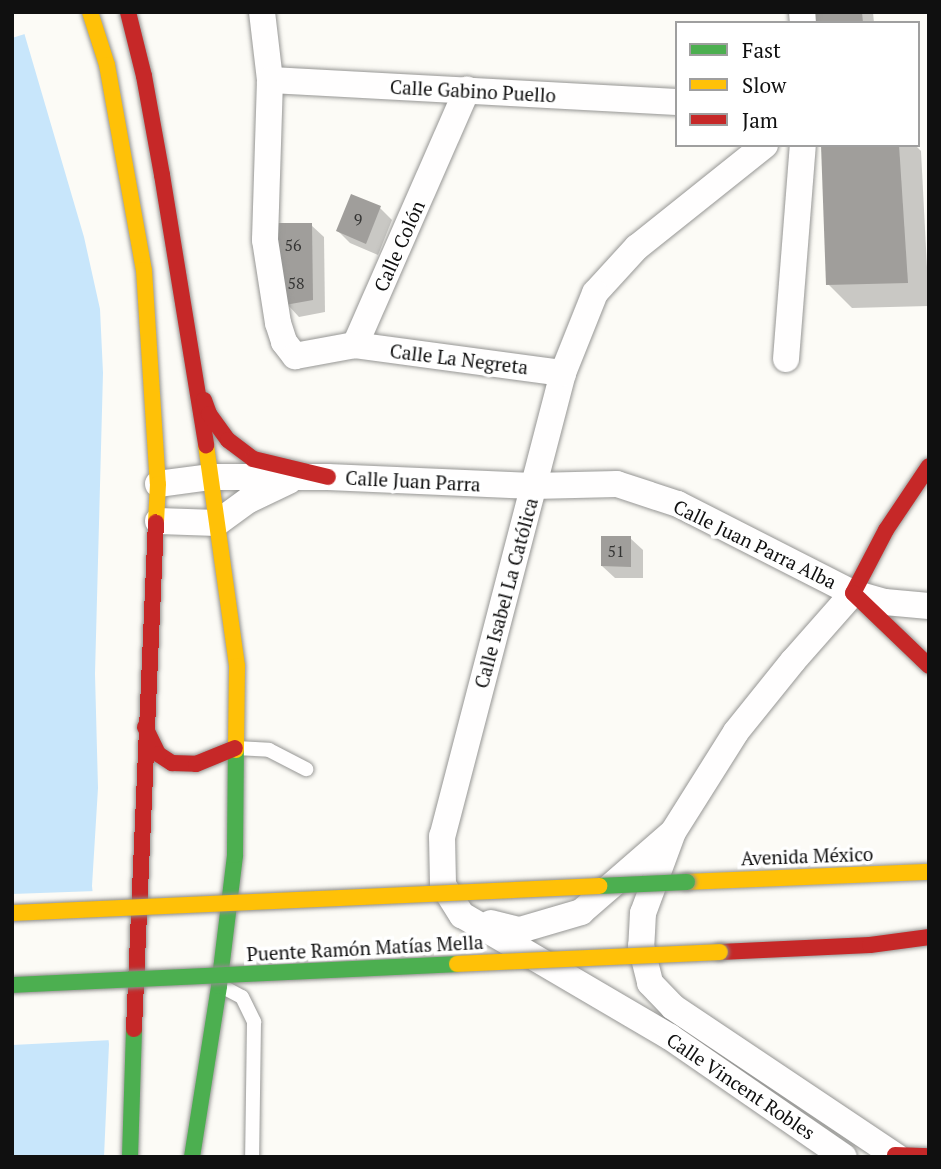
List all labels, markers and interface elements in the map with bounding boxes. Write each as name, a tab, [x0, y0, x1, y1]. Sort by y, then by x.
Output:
legend	[675, 21, 920, 147]
text: Fast	[742, 36, 781, 64]
text: Slow	[742, 71, 786, 99]
street label: Calle Gabino Puello	[389, 75, 557, 107]
text: Jam	[742, 106, 778, 134]
street label: Calle Colón	[369, 197, 429, 295]
house number: 9	[354, 209, 362, 229]
house number: 56	[284, 235, 302, 255]
house number: 58	[287, 273, 305, 293]
street label: Calle La Negreta	[389, 339, 529, 379]
street label: Calle Juan Parra	[345, 466, 481, 496]
street label: Calle Isabel La Católica	[470, 495, 542, 691]
street label: Calle Juan Parra Alba	[670, 495, 840, 593]
house number: 51	[607, 541, 625, 561]
street label: Avenida México	[740, 842, 874, 870]
street label: Puente Ramón Matías Mella	[246, 930, 484, 966]
street label: Calle Vincent Robles	[662, 1028, 820, 1144]

